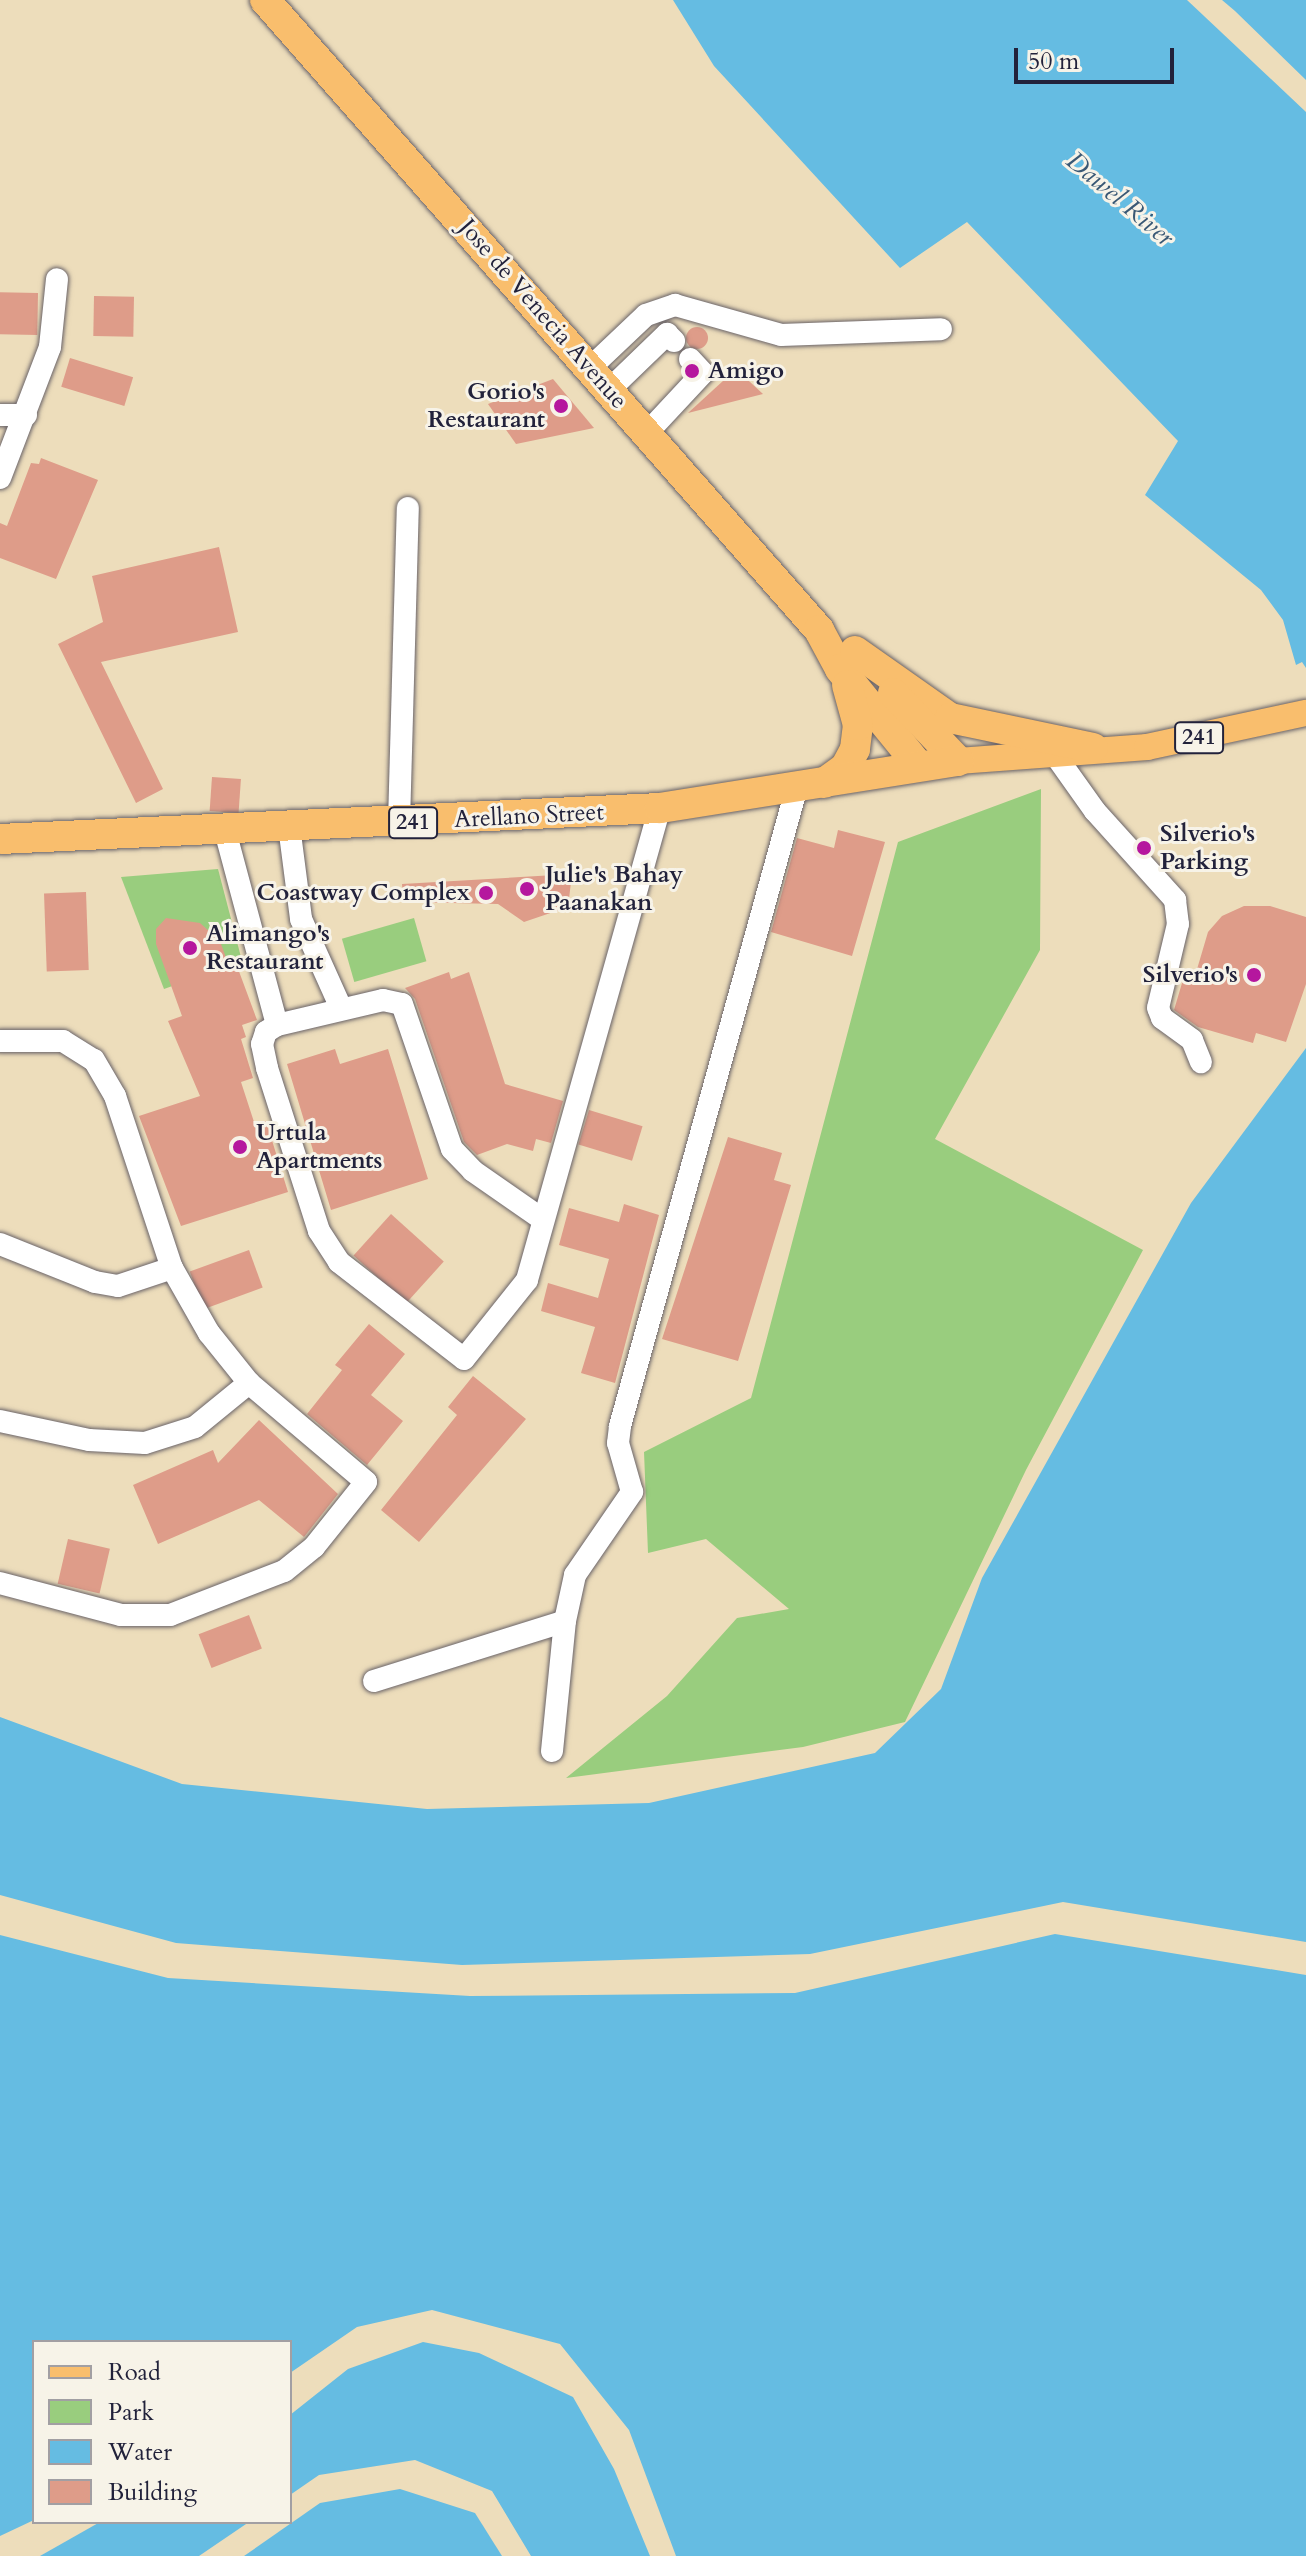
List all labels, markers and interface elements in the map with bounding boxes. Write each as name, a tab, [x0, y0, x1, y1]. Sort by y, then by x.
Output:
scale bar	[1018, 32, 1178, 82]
text: 50 m	[1028, 45, 1079, 78]
water label: Dawel River	[1060, 145, 1180, 253]
street label: Jose de Venecia Avenue	[453, 213, 633, 415]
place label: Amigo	[708, 357, 784, 385]
marker: Amigo	[683, 362, 701, 380]
place label: Gorio's Restaurant	[428, 378, 545, 434]
marker: Gorio's Restaurant	[552, 397, 570, 415]
road number: 241	[1173, 720, 1225, 756]
street label: Arellano Street	[453, 798, 605, 834]
road number: 241	[387, 805, 439, 841]
place label: Silverio's Parking	[1160, 820, 1255, 876]
marker: Silverio's Parking	[1135, 839, 1153, 857]
place label: Julie's Bahay Paanakan	[545, 861, 683, 917]
marker: Julie's Bahay Paanakan	[516, 878, 538, 900]
place label: Coastway Complex	[257, 879, 470, 907]
marker: Coastway Complex	[477, 884, 495, 902]
place label: Alimango's Restaurant	[206, 920, 330, 976]
marker: Alimango's Restaurant	[181, 939, 199, 957]
place label: Silverio's	[1143, 961, 1238, 989]
marker: Silverio's	[1245, 966, 1263, 984]
place label: Urtula Apartments	[256, 1119, 382, 1175]
marker: Urtula Apartments	[231, 1138, 249, 1156]
legend	[32, 2340, 292, 2524]
text: Road	[108, 2356, 161, 2389]
text: Park	[108, 2396, 154, 2429]
text: Water	[108, 2436, 172, 2469]
text: Building	[108, 2476, 197, 2509]

